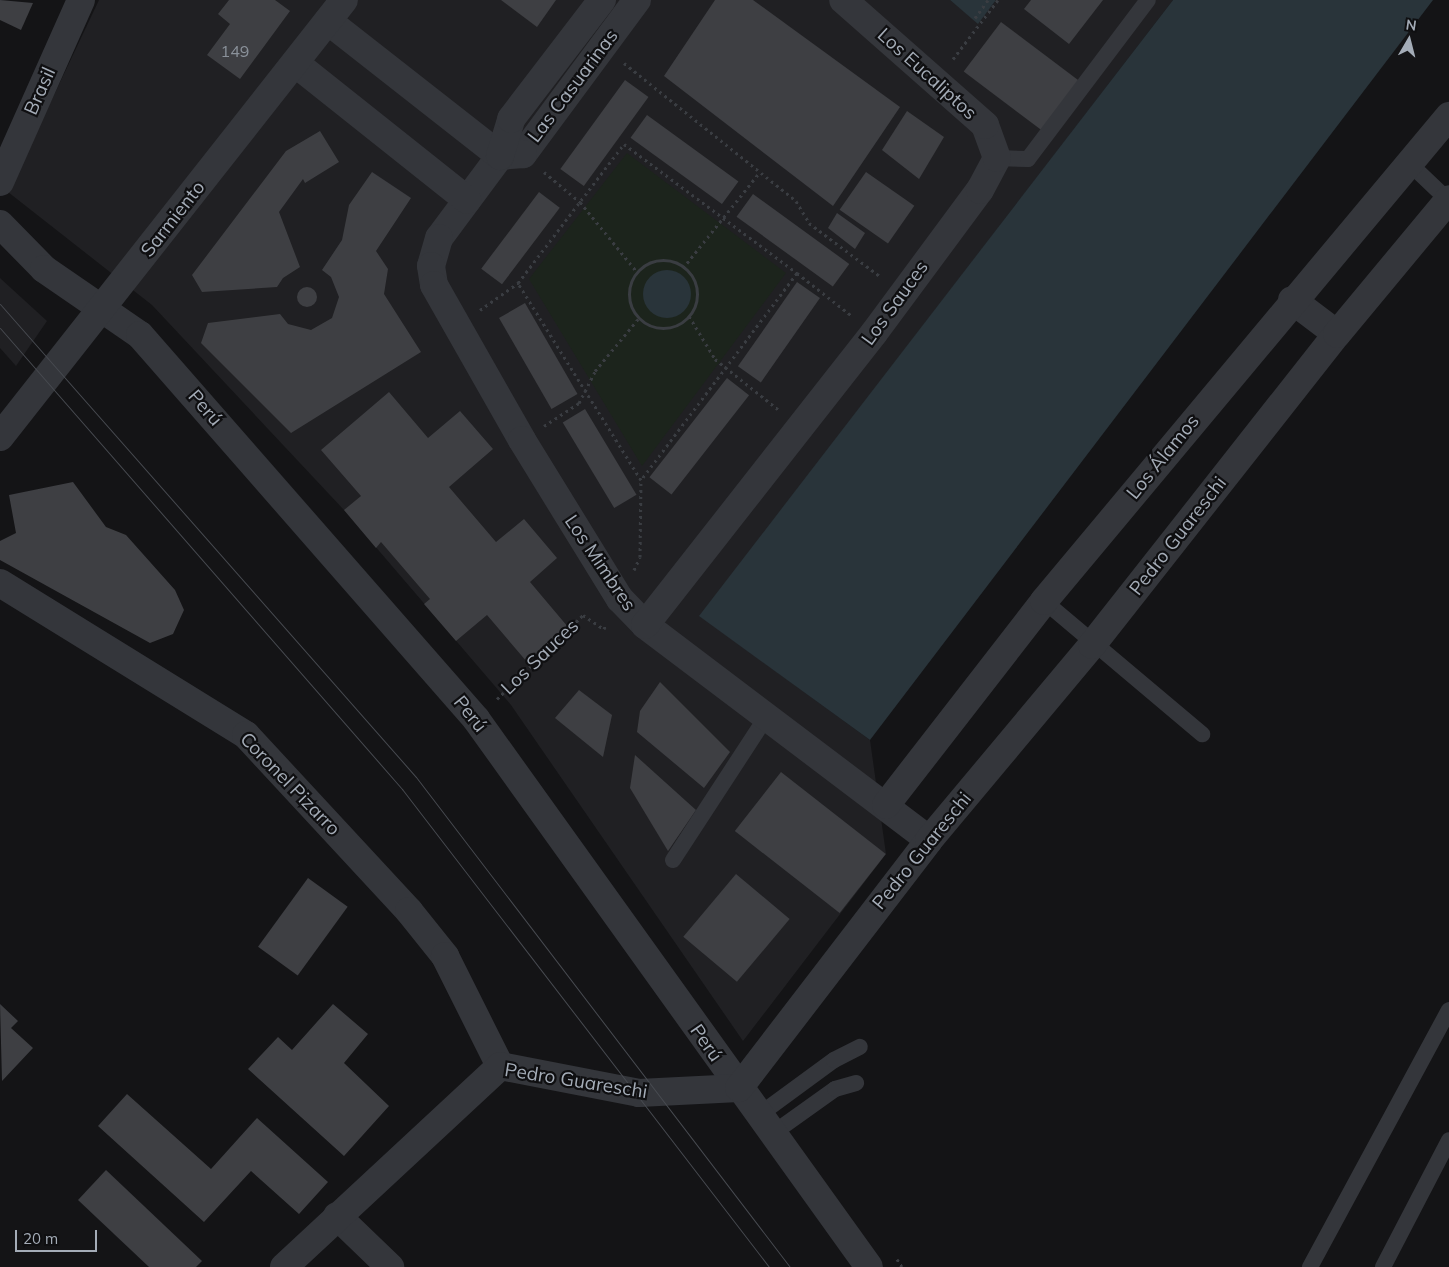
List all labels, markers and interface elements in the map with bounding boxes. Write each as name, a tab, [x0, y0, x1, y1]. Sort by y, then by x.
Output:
north arrow	[1384, 15, 1434, 65]
text: N	[1405, 15, 1418, 35]
street label: Los Eucaliptos	[873, 24, 981, 124]
street label: Las Casuarinas	[523, 25, 623, 147]
house number: 149	[221, 41, 249, 61]
street label: Brasil	[20, 64, 60, 118]
street label: Sarmiento	[136, 176, 210, 262]
street label: Los Sauces	[857, 256, 933, 350]
street label: Perú	[183, 385, 227, 431]
street label: Los Álamos	[1122, 410, 1204, 504]
street label: Pedro Guareschi	[1125, 472, 1231, 600]
street label: Los Mimbres	[560, 511, 640, 615]
street label: Los Sauces	[497, 615, 583, 699]
street label: Perú	[449, 691, 491, 737]
street label: Coronel Pizarro	[235, 728, 345, 840]
street label: Pedro Guareschi	[868, 788, 976, 914]
street label: Perú	[685, 1020, 727, 1066]
street label: Pedro Guareschi	[503, 1058, 649, 1104]
scale bar	[18, 1220, 100, 1252]
text: 20 m	[23, 1229, 58, 1248]

